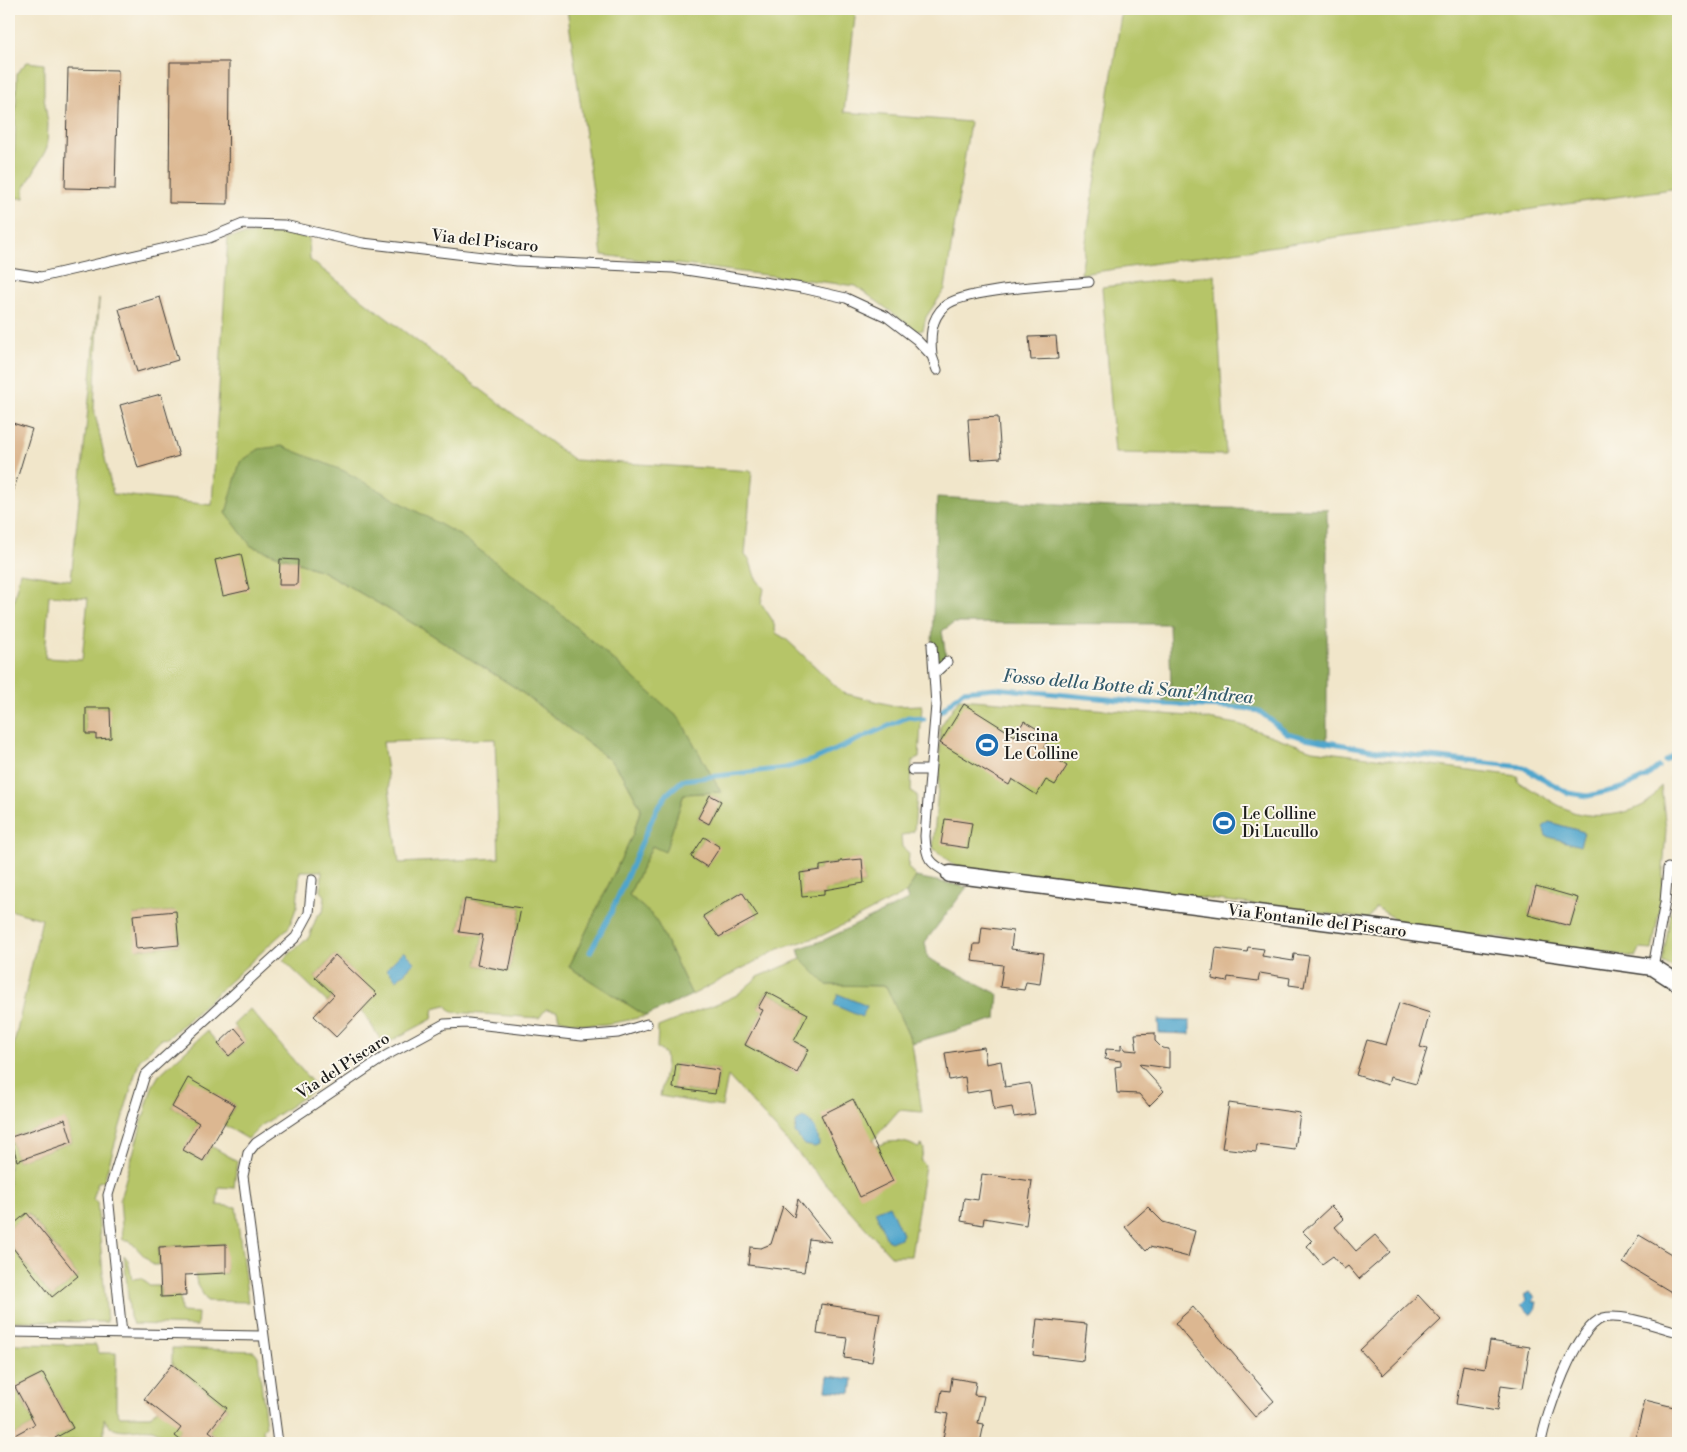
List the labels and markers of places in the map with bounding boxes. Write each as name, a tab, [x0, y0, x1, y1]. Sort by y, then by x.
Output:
place label: Piscina Le Colline	[1004, 726, 1078, 764]
sports icon: Piscina Le Colline	[974, 732, 1000, 758]
place label: Le Colline Di Lucullo	[1242, 804, 1318, 842]
sports icon: Le Colline Di Lucullo	[1211, 810, 1237, 836]

